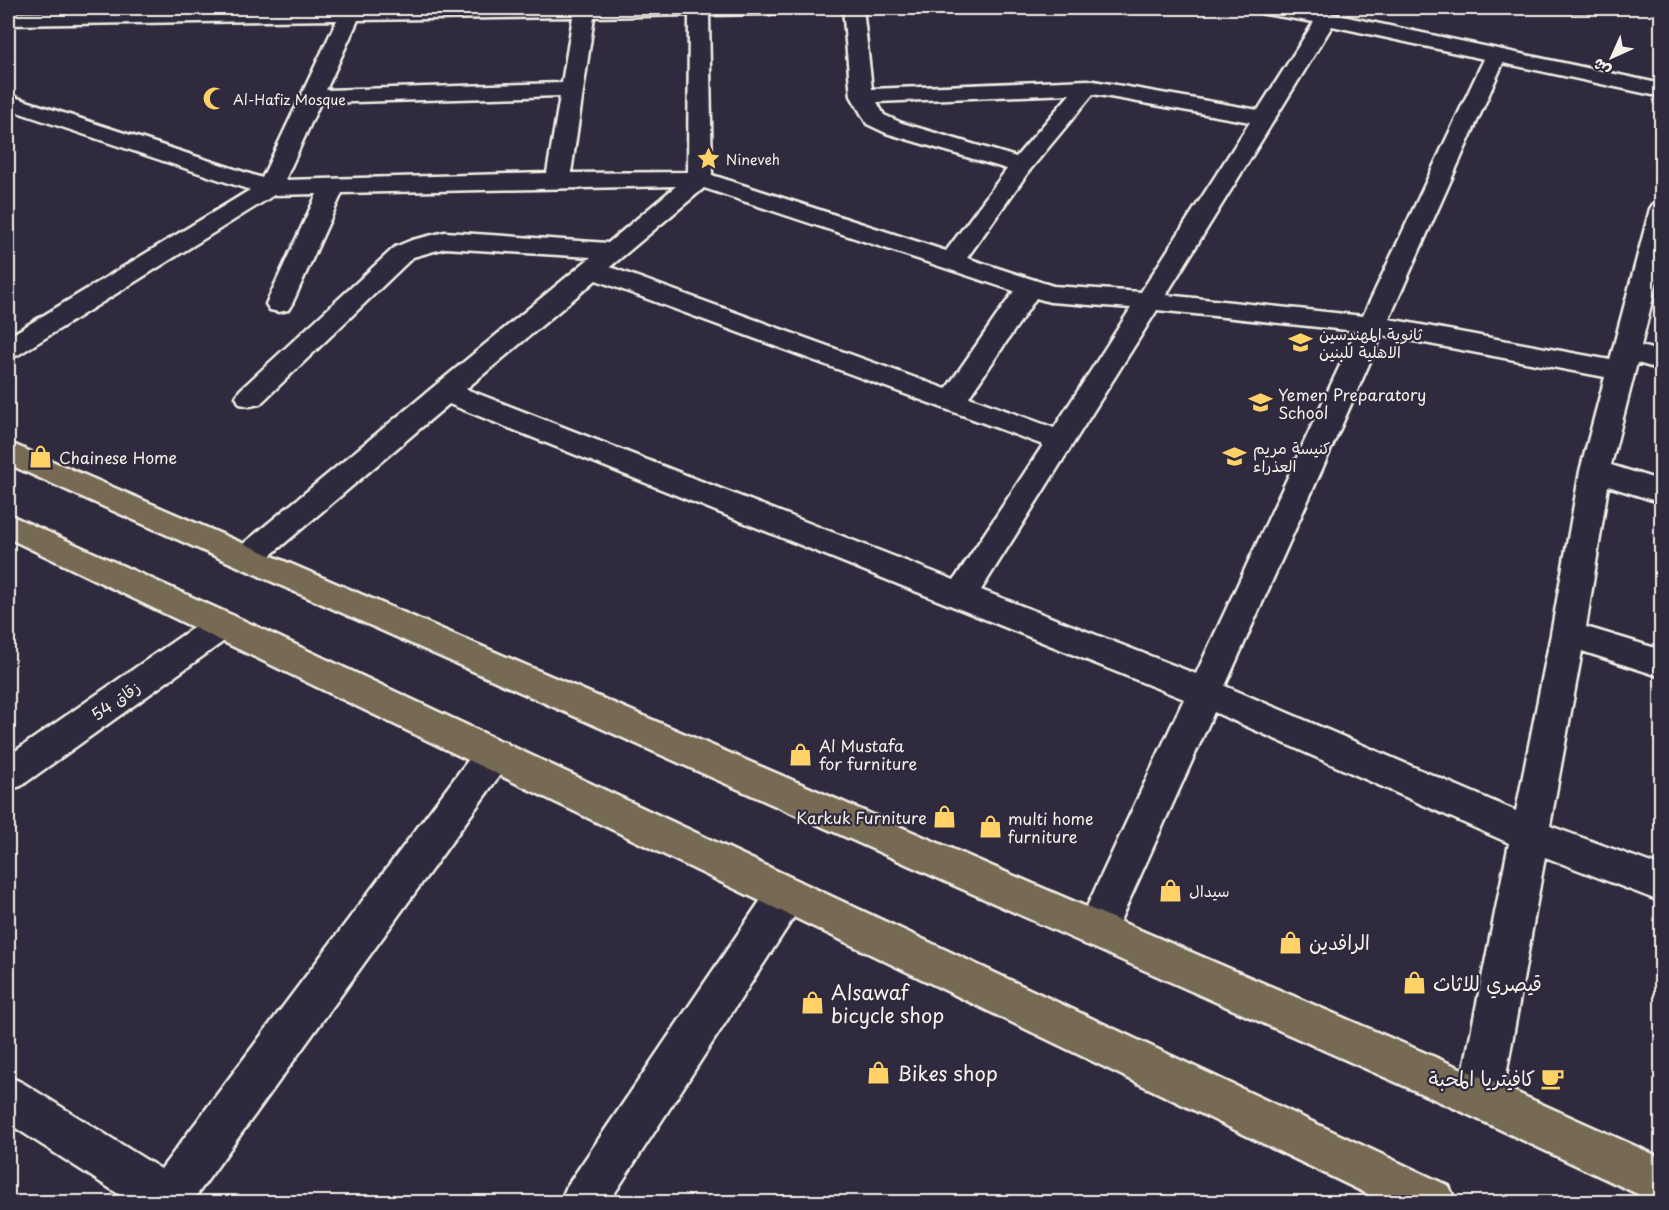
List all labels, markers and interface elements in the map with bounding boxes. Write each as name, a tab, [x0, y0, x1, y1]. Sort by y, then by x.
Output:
north arrow	[1582, 27, 1642, 87]
text: ش	[1586, 54, 1615, 83]
mosque icon: Al-Hafiz Mosque	[202, 86, 228, 112]
place label: Al-Hafiz Mosque	[233, 89, 346, 110]
place icon: Nineveh	[695, 146, 721, 172]
place label: Nineveh	[726, 149, 780, 170]
place label: ثانوية المهندسين الاهلية للبنين	[1319, 321, 1423, 363]
school or university icon: ثانوية المهندسين الاهلية للبنين	[1288, 329, 1314, 355]
place label: Yemen Preparatory School	[1278, 382, 1426, 424]
school or university icon: Yemen Preparatory School	[1247, 390, 1273, 416]
place label: كنيسة مريم العذراء	[1253, 435, 1330, 477]
school or university icon: كنيسة مريم العذراء	[1222, 443, 1248, 469]
shop icon: Chainese Home	[28, 444, 54, 470]
place label: Chainese Home	[59, 445, 177, 469]
street label: زقاق 54	[86, 674, 144, 726]
place label: Al Mustafa for furniture	[819, 733, 917, 775]
shop icon: Al Mustafa for furniture	[788, 741, 814, 767]
shop icon: Karkuk Furniture	[932, 804, 958, 830]
place label: Karkuk Furniture	[796, 805, 927, 829]
place label: multi home furniture	[1008, 806, 1094, 848]
shop icon: multi home furniture	[977, 814, 1003, 840]
shop icon: سيدال	[1158, 877, 1184, 903]
place label: سيدال	[1189, 878, 1230, 902]
place label: الرافدين	[1309, 927, 1370, 957]
shop icon: الرافدين	[1278, 929, 1304, 955]
place label: قيصري للاثاث	[1433, 968, 1542, 999]
shop icon: قيصري للاثاث	[1402, 970, 1428, 996]
place label: Alsawaf bicycle shop	[831, 977, 944, 1030]
shop icon: Alsawaf bicycle shop	[800, 990, 826, 1016]
place label: Bikes shop	[897, 1058, 998, 1088]
shop icon: Bikes shop	[866, 1060, 892, 1086]
place label: كافيتريا المحبة	[1429, 1063, 1535, 1093]
cafe icon: كافيتريا المحبة	[1540, 1065, 1566, 1091]

